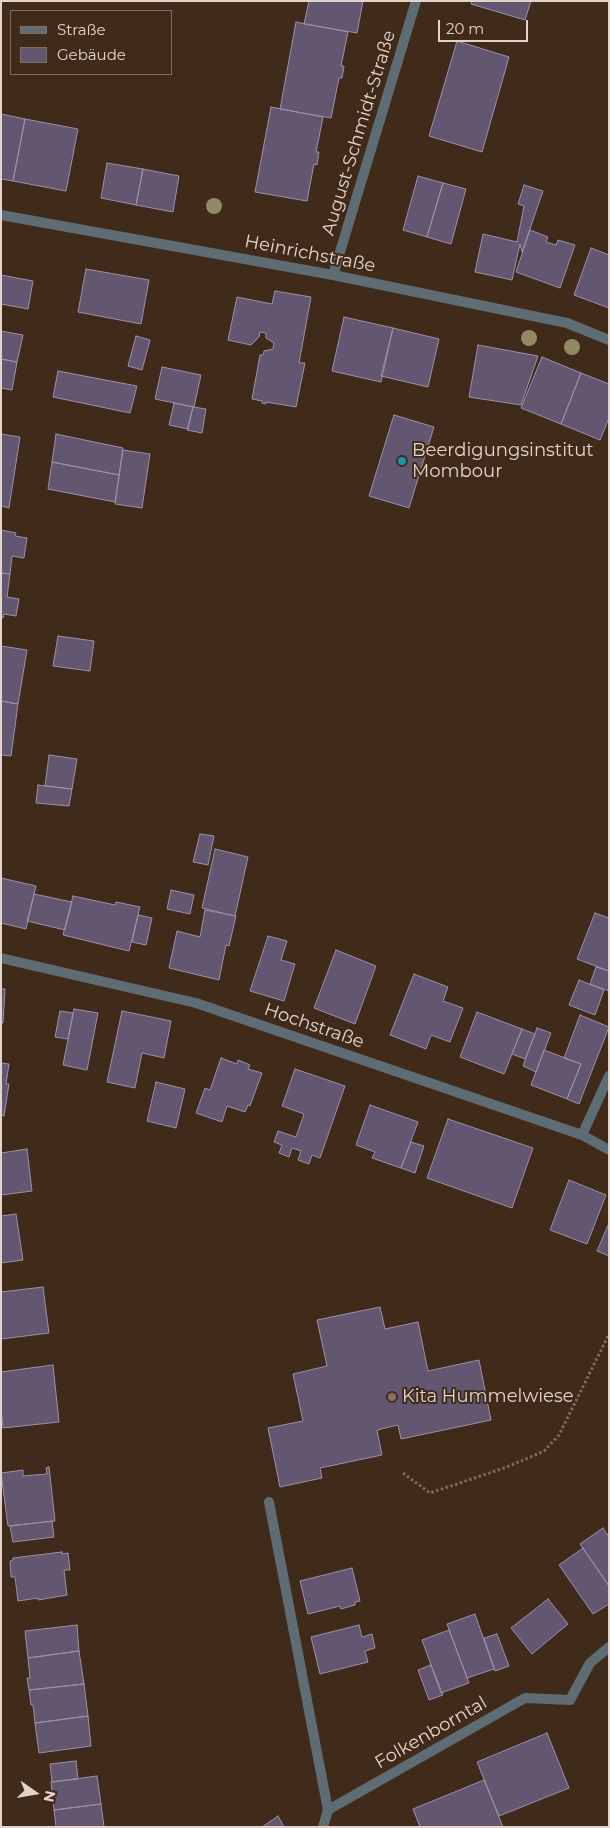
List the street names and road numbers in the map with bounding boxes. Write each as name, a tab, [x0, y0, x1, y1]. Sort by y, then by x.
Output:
street label: August-Schmidt-Straße	[318, 28, 400, 238]
street label: Heinrichstraße	[243, 231, 377, 277]
street label: Hochstraße	[261, 999, 367, 1053]
street label: Folkenborntal	[371, 1692, 491, 1774]

